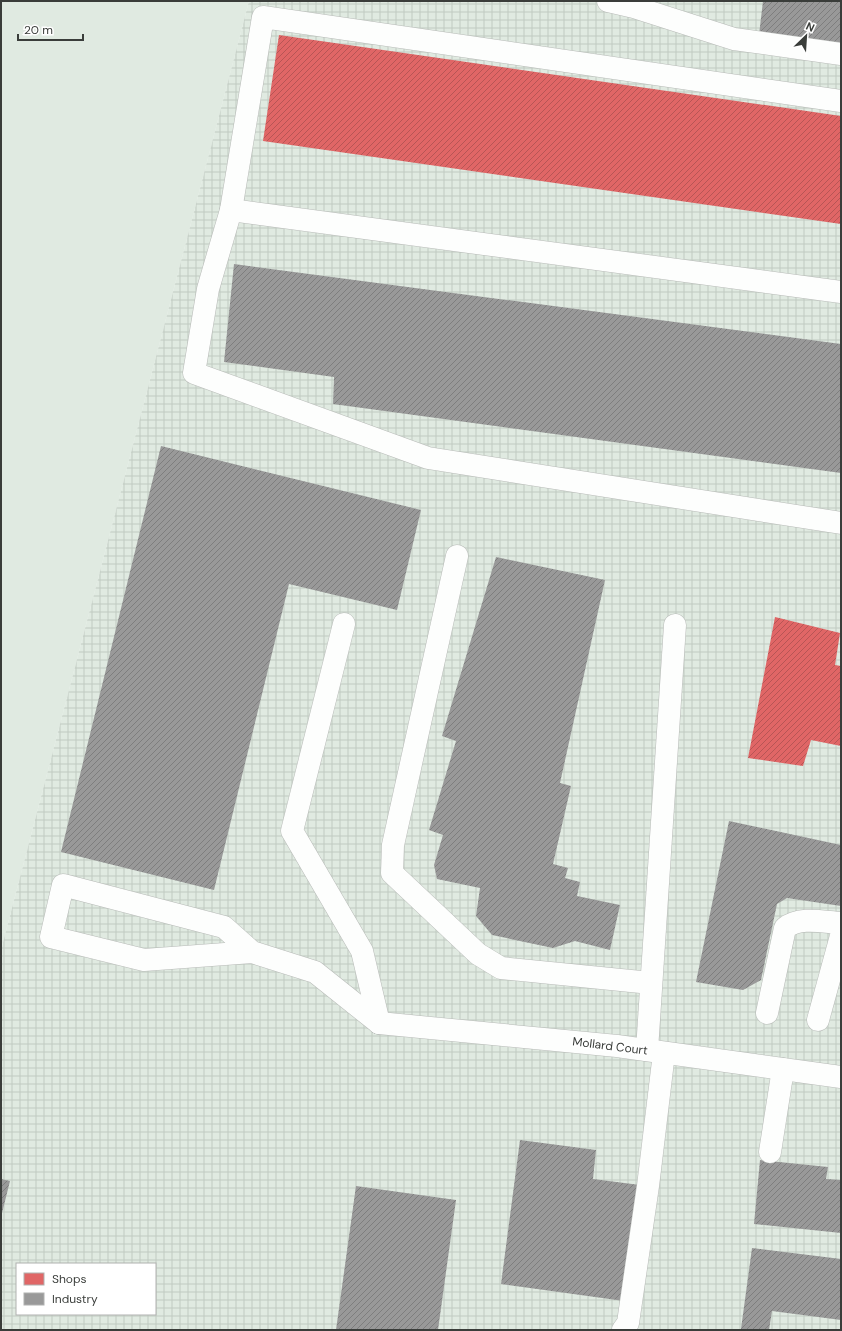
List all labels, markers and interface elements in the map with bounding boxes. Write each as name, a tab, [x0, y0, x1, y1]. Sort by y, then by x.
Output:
scale bar	[18, 16, 83, 42]
north arrow	[786, 16, 826, 56]
text: N	[804, 19, 817, 35]
text: 20 m	[24, 22, 53, 38]
street label: Mollard Court	[571, 1033, 649, 1059]
legend	[16, 1263, 156, 1315]
text: Shops	[52, 1271, 87, 1287]
text: Industry	[52, 1291, 98, 1307]

